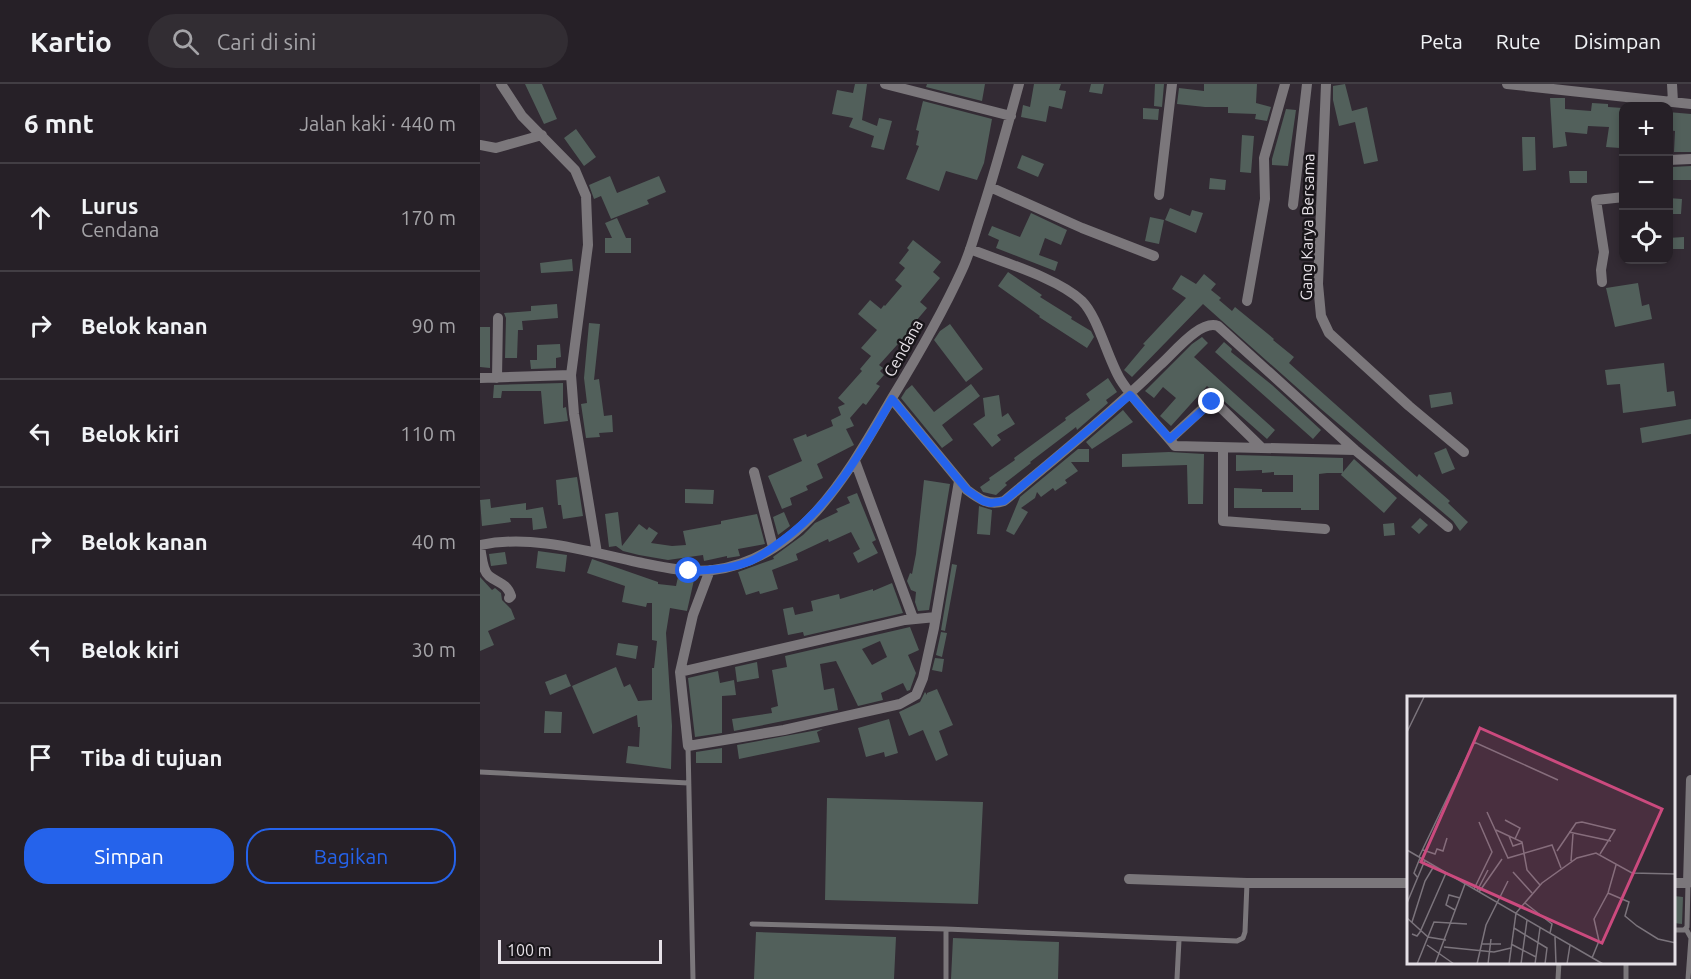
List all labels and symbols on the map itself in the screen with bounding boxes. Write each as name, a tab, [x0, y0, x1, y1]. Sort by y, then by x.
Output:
street label: Gang Karya Bersama	[1297, 153, 1317, 301]
street label: Cendana	[880, 316, 926, 380]
route end	[1198, 388, 1224, 414]
route start	[675, 557, 701, 583]
inset map	[1407, 696, 1676, 964]
scale bar	[498, 937, 662, 964]

